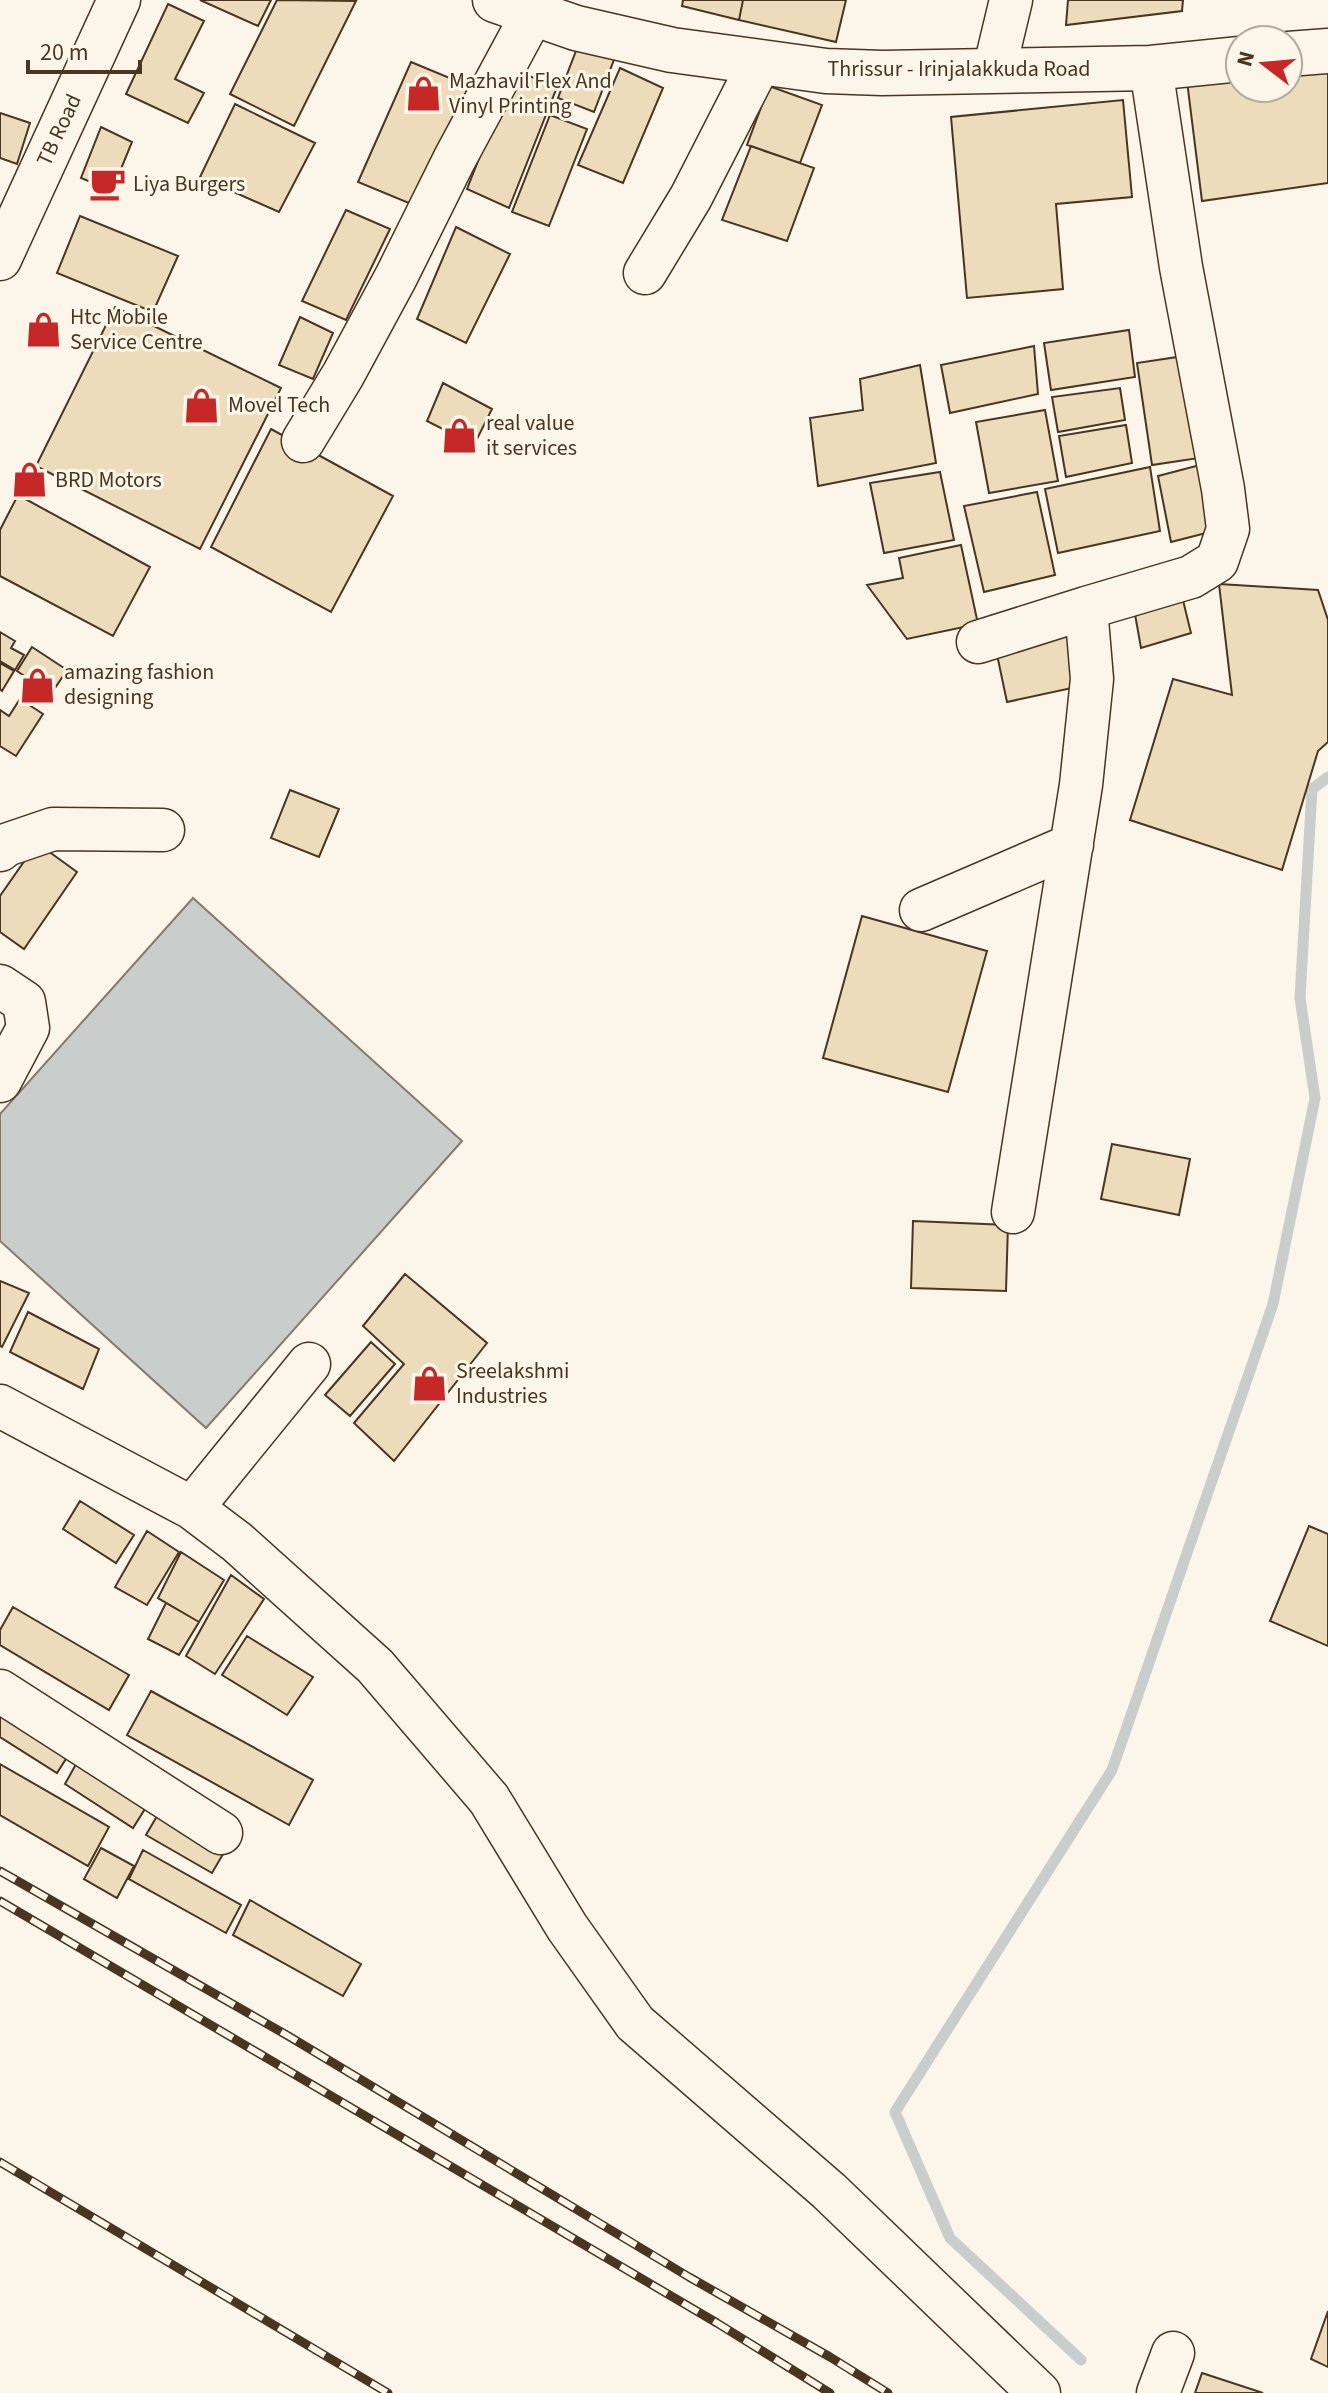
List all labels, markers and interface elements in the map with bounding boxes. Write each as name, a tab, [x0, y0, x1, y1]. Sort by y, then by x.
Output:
scale bar	[28, 24, 140, 74]
north arrow	[1224, 24, 1304, 104]
text: 20 m	[40, 35, 89, 70]
text: N	[1228, 47, 1263, 70]
street label: Thrissur - Irinjalakkuda Road	[828, 53, 1090, 85]
place label: Mazhavil Flex And Vinyl Printing	[449, 65, 612, 122]
shop icon: Mazhavil Flex And Vinyl Printing	[404, 75, 442, 113]
street label: TB Road	[28, 89, 90, 171]
cafe icon: Liya Burgers	[88, 165, 126, 203]
place label: Liya Burgers	[133, 168, 245, 200]
place label: Htc Mobile Service Centre	[70, 301, 203, 358]
shop icon: Htc Mobile Service Centre	[25, 311, 63, 349]
shop icon: Movel Tech	[183, 386, 221, 424]
place label: Movel Tech	[228, 389, 330, 421]
place label: real value it services	[486, 407, 577, 464]
shop icon: real value it services	[441, 417, 479, 455]
shop icon: BRD Motors	[10, 461, 48, 499]
place label: BRD Motors	[55, 464, 162, 496]
place label: amazing fashion designing	[64, 656, 214, 713]
shop icon: amazing fashion designing	[19, 666, 57, 704]
place label: Sreelakshmi Industries	[456, 1355, 569, 1412]
shop icon: Sreelakshmi Industries	[411, 1365, 449, 1403]

